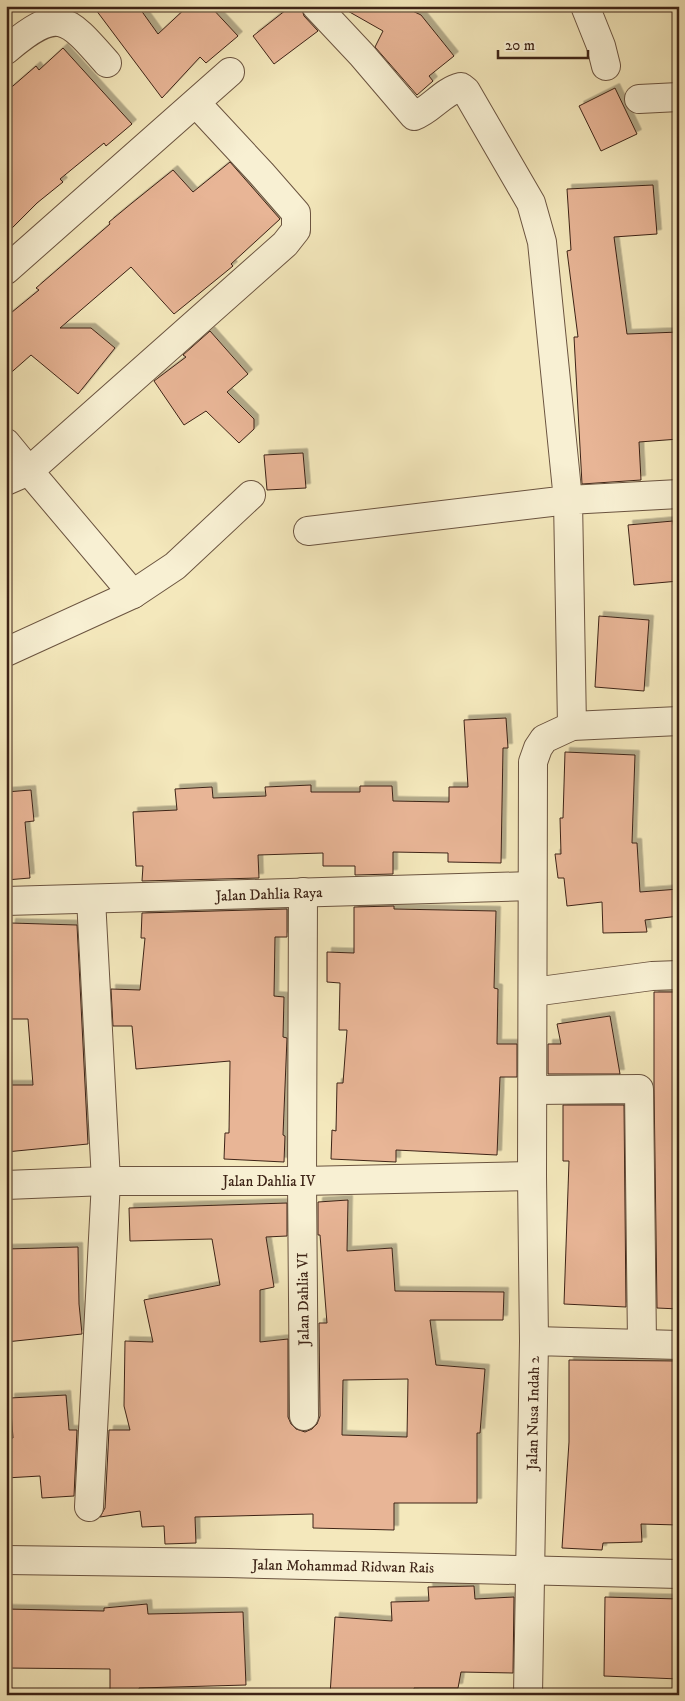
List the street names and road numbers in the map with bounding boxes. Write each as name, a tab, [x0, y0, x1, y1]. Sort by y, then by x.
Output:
street label: Jalan Dahlia Raya	[213, 883, 323, 906]
street label: Jalan Dahlia IV	[220, 1172, 316, 1191]
street label: Jalan Dahlia VI	[293, 1252, 314, 1348]
street label: Jalan Nusa Indah 2	[523, 1355, 544, 1472]
street label: Jalan Mohammad Ridwan Rais	[250, 1555, 434, 1578]

